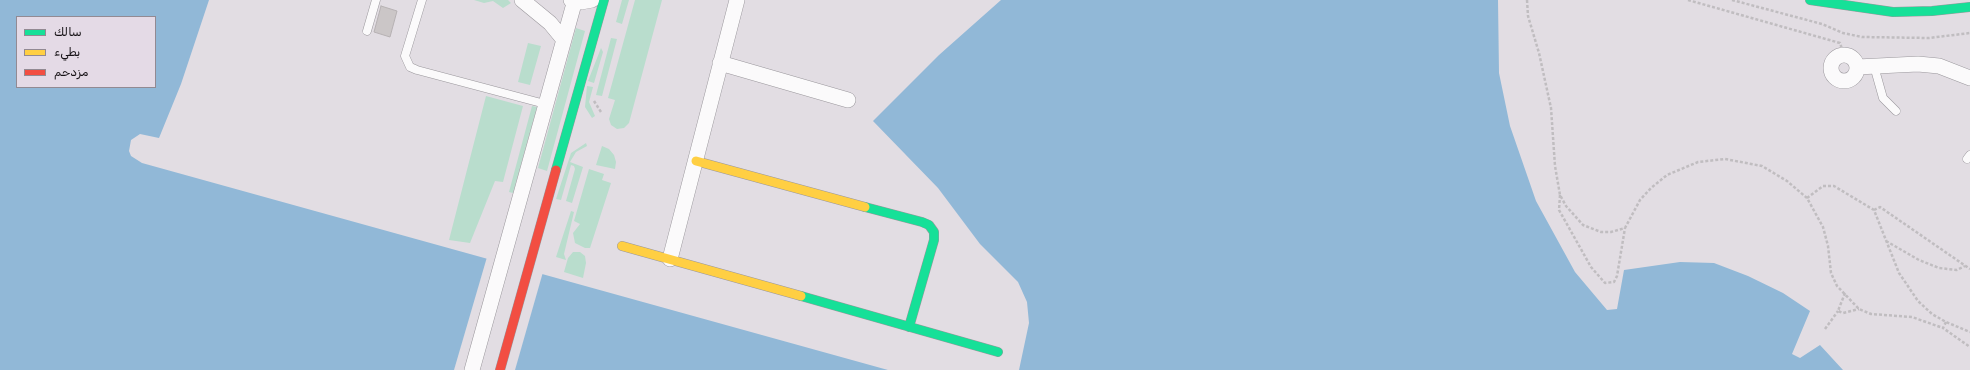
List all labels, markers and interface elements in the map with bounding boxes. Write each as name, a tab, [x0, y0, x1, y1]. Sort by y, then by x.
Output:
legend	[16, 16, 156, 88]
text: سالك	[54, 25, 82, 39]
text: بطيء	[54, 45, 80, 59]
text: مزدحم	[54, 65, 88, 79]

